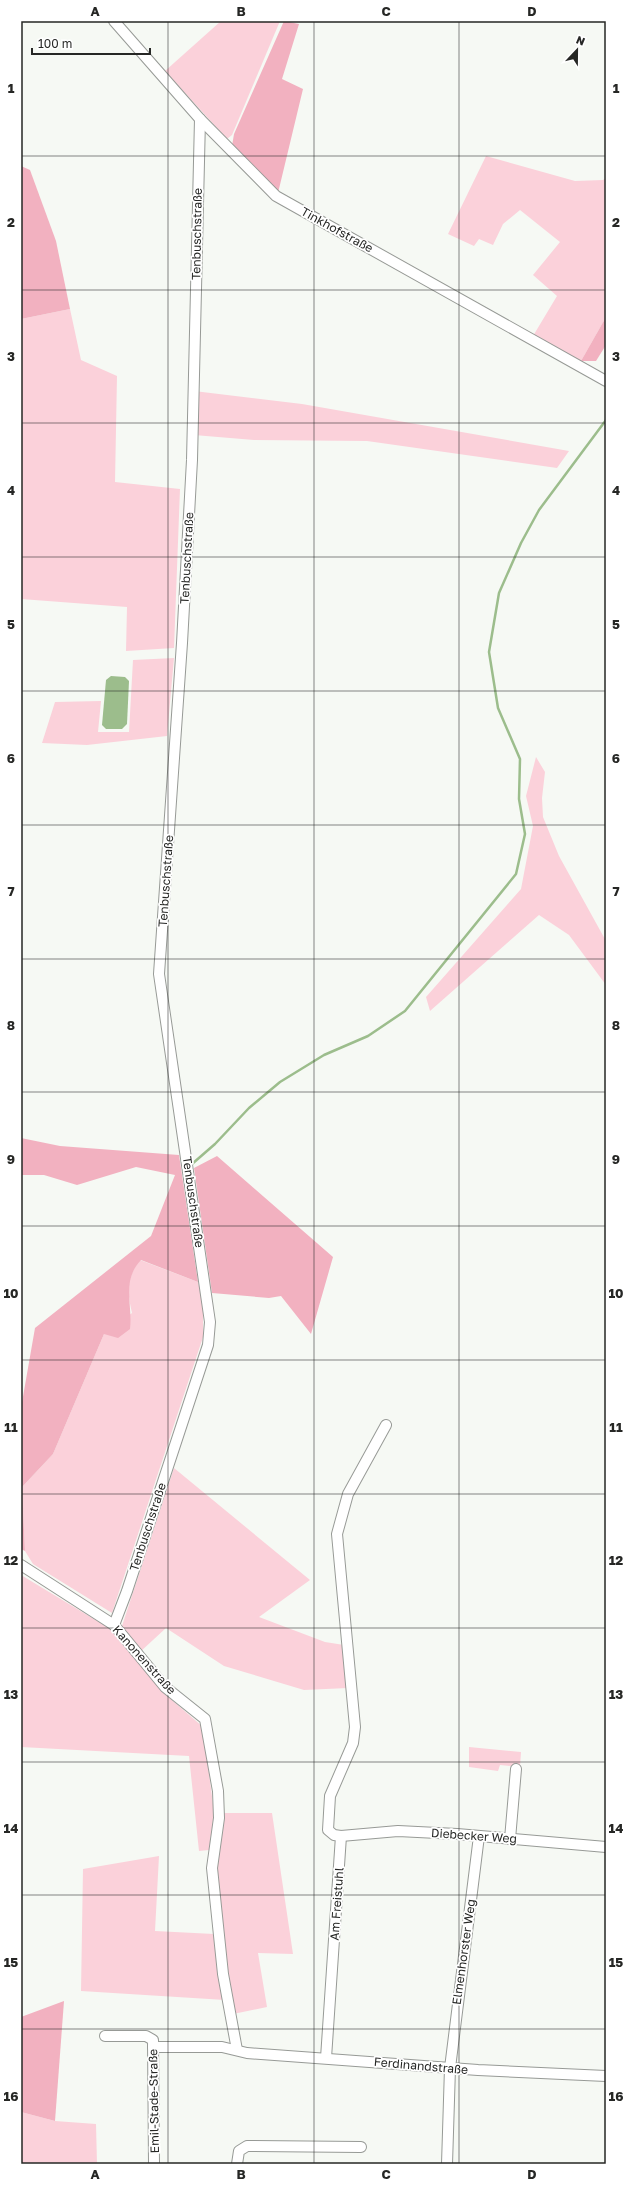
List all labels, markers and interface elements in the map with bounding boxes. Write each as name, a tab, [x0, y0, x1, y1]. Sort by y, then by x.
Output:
text: A	[90, 3, 100, 19]
text: B	[236, 3, 246, 19]
text: C	[381, 3, 391, 19]
text: D	[527, 3, 537, 19]
scale bar	[32, 30, 150, 56]
north arrow	[557, 30, 597, 70]
text: N	[575, 33, 587, 48]
text: 100 m	[38, 36, 72, 51]
text: 1	[8, 80, 15, 96]
text: 1	[613, 80, 620, 96]
street label: Tenbuschstraße	[188, 188, 205, 280]
street label: Tinkhofstraße	[299, 204, 376, 256]
text: 2	[7, 214, 15, 230]
text: 2	[612, 214, 620, 230]
text: 3	[7, 348, 15, 364]
text: 3	[612, 348, 620, 364]
text: 4	[7, 482, 15, 498]
text: 4	[612, 482, 620, 498]
street label: Tenbuschstraße	[177, 512, 196, 604]
text: 5	[7, 616, 15, 632]
text: 5	[612, 616, 620, 632]
text: 6	[7, 750, 15, 766]
text: 6	[612, 750, 620, 766]
street label: Tenbuschstraße	[155, 834, 176, 927]
text: 7	[7, 883, 15, 899]
text: 7	[612, 883, 620, 899]
text: 8	[7, 1017, 15, 1033]
text: 8	[612, 1017, 620, 1033]
text: 9	[7, 1151, 15, 1167]
text: 9	[612, 1151, 620, 1167]
street label: Tenbuschstraße	[180, 1155, 207, 1249]
text: 10	[3, 1285, 19, 1301]
text: 10	[608, 1285, 624, 1301]
text: 11	[4, 1419, 18, 1435]
text: 11	[609, 1419, 623, 1435]
street label: Tenbuschstraße	[126, 1481, 169, 1573]
text: 12	[4, 1552, 18, 1568]
text: 12	[609, 1552, 623, 1568]
street label: Kanonenstraße	[109, 1622, 179, 1697]
text: 13	[4, 1686, 18, 1702]
text: 13	[609, 1686, 623, 1702]
text: 14	[4, 1820, 18, 1836]
text: 14	[609, 1820, 623, 1836]
street label: Diebecker Weg	[431, 1825, 517, 1846]
street label: Am Freistuhl	[326, 1867, 347, 1941]
street label: Elmenhorster Weg	[449, 1898, 478, 2006]
text: 15	[4, 1954, 18, 1970]
text: 15	[609, 1954, 623, 1970]
street label: Emil-Stade-Straße	[145, 2049, 162, 2153]
street label: Ferdinandstraße	[373, 2054, 469, 2077]
text: 16	[4, 2088, 18, 2104]
text: 16	[609, 2088, 623, 2104]
text: A	[90, 2166, 100, 2182]
text: B	[236, 2166, 246, 2182]
text: C	[381, 2166, 391, 2182]
text: D	[527, 2166, 537, 2182]

